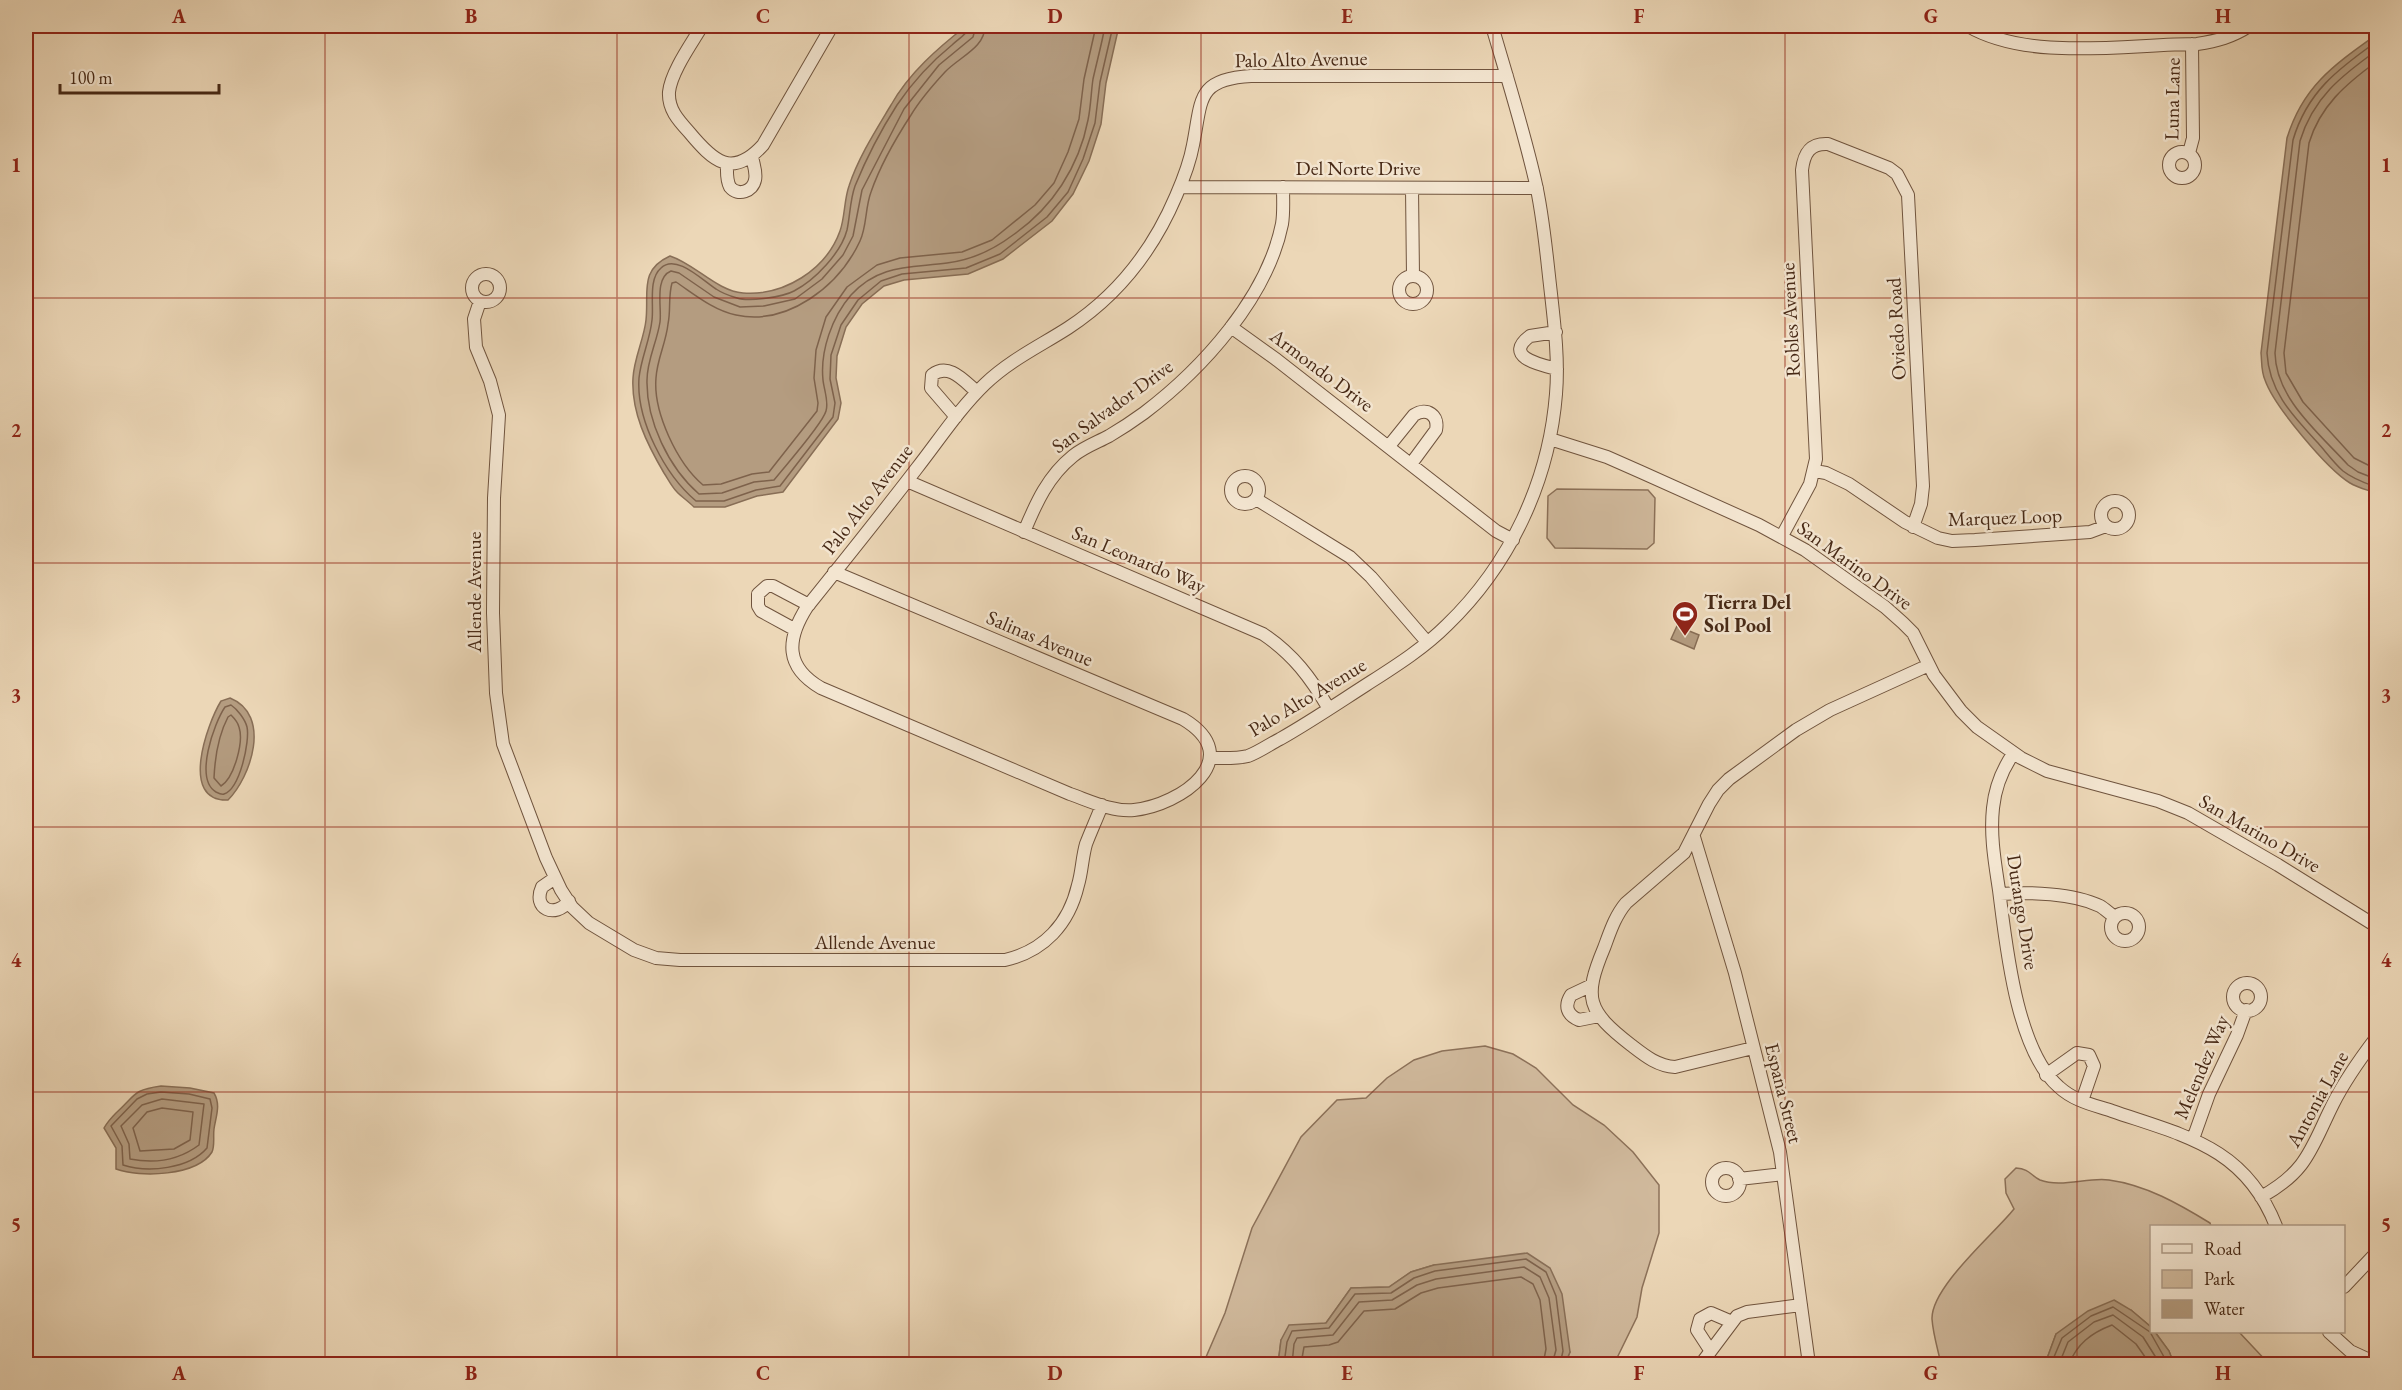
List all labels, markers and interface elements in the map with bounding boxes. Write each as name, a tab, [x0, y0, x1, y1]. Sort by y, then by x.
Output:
text: A	[171, 3, 187, 29]
text: B	[465, 3, 477, 29]
text: C	[756, 3, 770, 29]
text: D	[1047, 3, 1063, 29]
text: E	[1341, 3, 1353, 29]
text: F	[1634, 3, 1645, 29]
text: G	[1924, 3, 1938, 29]
text: H	[2215, 3, 2231, 29]
street label: Palo Alto Avenue	[1234, 45, 1368, 73]
scale bar	[60, 57, 219, 95]
street label: Luna Lane	[2158, 57, 2186, 141]
text: 100 m	[69, 66, 113, 89]
text: 1	[11, 152, 21, 178]
text: 1	[2381, 152, 2391, 178]
street label: Del Norte Drive	[1296, 155, 1421, 181]
street label: Robles Avenue	[1774, 262, 1806, 378]
street label: Oviedo Road	[1880, 276, 1912, 381]
street label: Armondo Drive	[1264, 322, 1379, 418]
street label: San Salvador Drive	[1046, 353, 1178, 459]
text: 2	[11, 417, 22, 443]
text: 2	[2381, 417, 2392, 443]
street label: Palo Alto Avenue	[816, 438, 918, 559]
street label: Marquez Loop	[1947, 502, 2063, 532]
street label: San Marino Drive	[1792, 514, 1918, 616]
street label: San Leonardo Way	[1068, 519, 1210, 599]
street label: Allende Avenue	[461, 531, 487, 654]
place label: Tierra Del Sol Pool	[1704, 589, 1791, 638]
sports icon: Tierra Del Sol Pool	[1670, 599, 1700, 637]
street label: Salinas Avenue	[983, 604, 1097, 672]
street label: Palo Alto Avenue	[1243, 652, 1371, 742]
text: 3	[11, 682, 21, 708]
text: 3	[2381, 682, 2391, 708]
street label: San Marino Drive	[2195, 788, 2326, 878]
street label: Durango Drive	[2001, 853, 2045, 972]
street label: Allende Avenue	[813, 929, 936, 955]
text: 4	[11, 947, 22, 973]
text: 4	[2381, 947, 2392, 973]
street label: Melendez Way	[2167, 1011, 2235, 1123]
street label: Espana Street	[1759, 1040, 1809, 1146]
street label: Antonia Lane	[2279, 1046, 2354, 1153]
text: 5	[11, 1211, 21, 1237]
text: 5	[2381, 1211, 2391, 1237]
legend	[2150, 1225, 2345, 1333]
text: Road	[2204, 1237, 2243, 1260]
text: Park	[2204, 1267, 2235, 1290]
text: Water	[2204, 1297, 2245, 1320]
text: A	[171, 1360, 187, 1386]
text: B	[465, 1360, 477, 1386]
text: C	[756, 1360, 770, 1386]
text: D	[1047, 1360, 1063, 1386]
text: E	[1341, 1360, 1353, 1386]
text: F	[1634, 1360, 1645, 1386]
text: G	[1924, 1360, 1938, 1386]
text: H	[2215, 1360, 2231, 1386]

